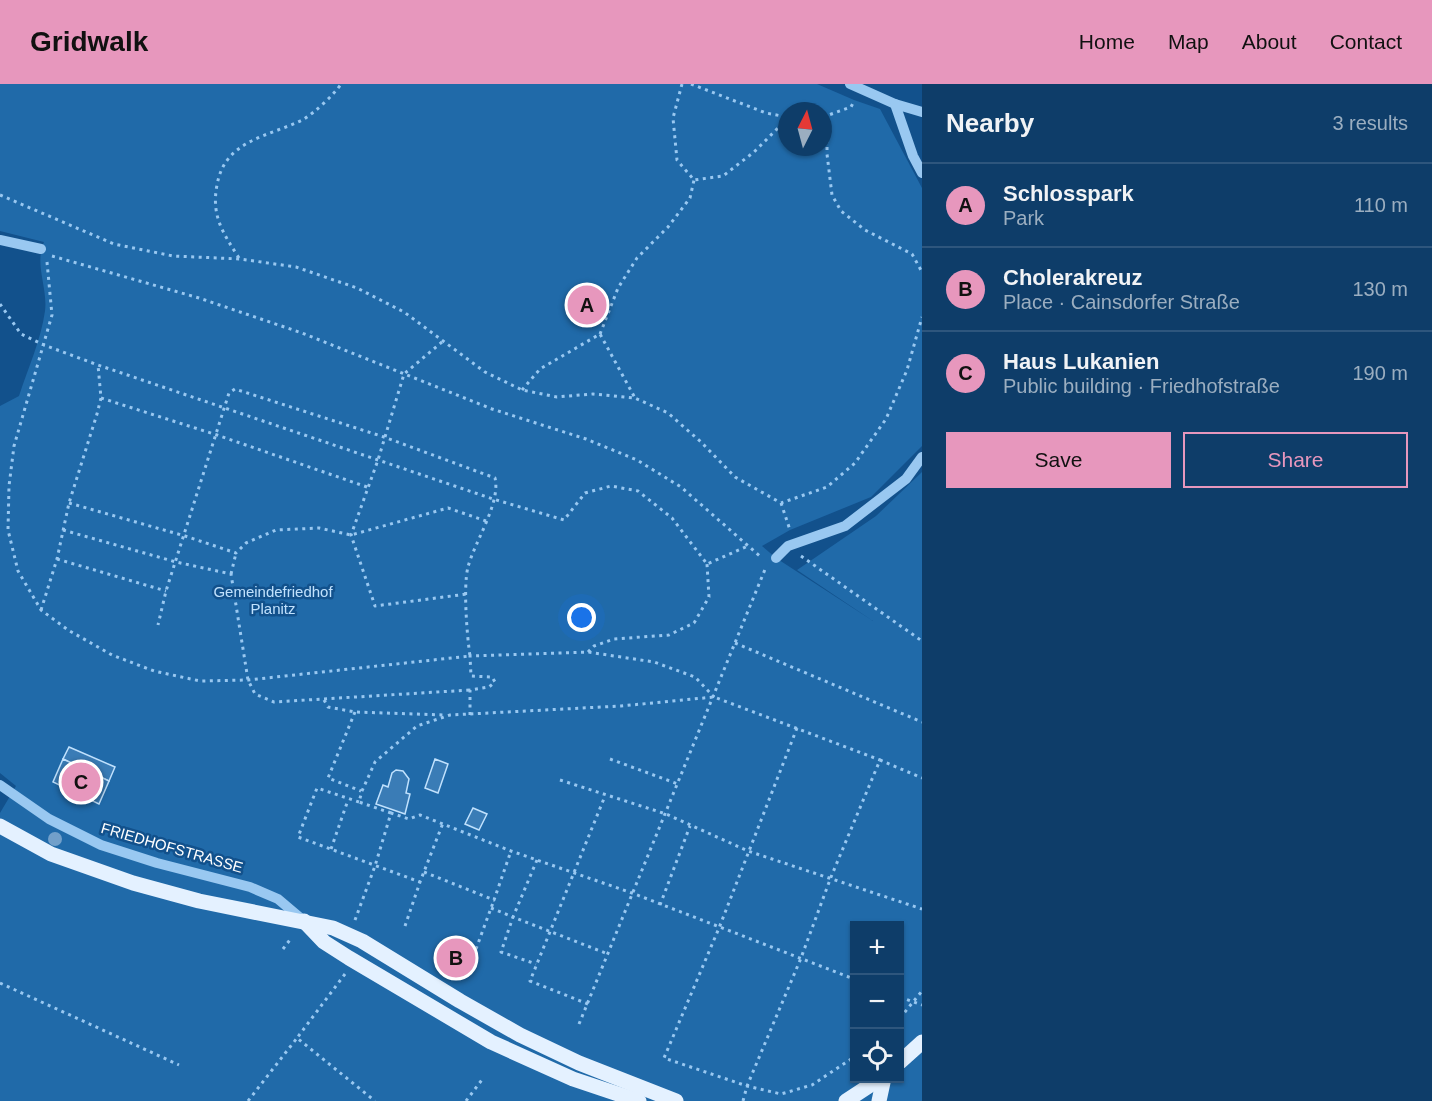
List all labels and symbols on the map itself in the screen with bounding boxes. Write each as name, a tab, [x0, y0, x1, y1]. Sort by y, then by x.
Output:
north arrow	[778, 102, 832, 156]
pin: A	[568, 282, 606, 328]
park label: Gemeindefriedhof Planitz	[213, 583, 333, 617]
your location	[567, 603, 596, 632]
pin: C	[62, 760, 100, 804]
street label: FRIEDHOFSTRASSE	[99, 819, 245, 876]
pin: B	[436, 936, 476, 980]

